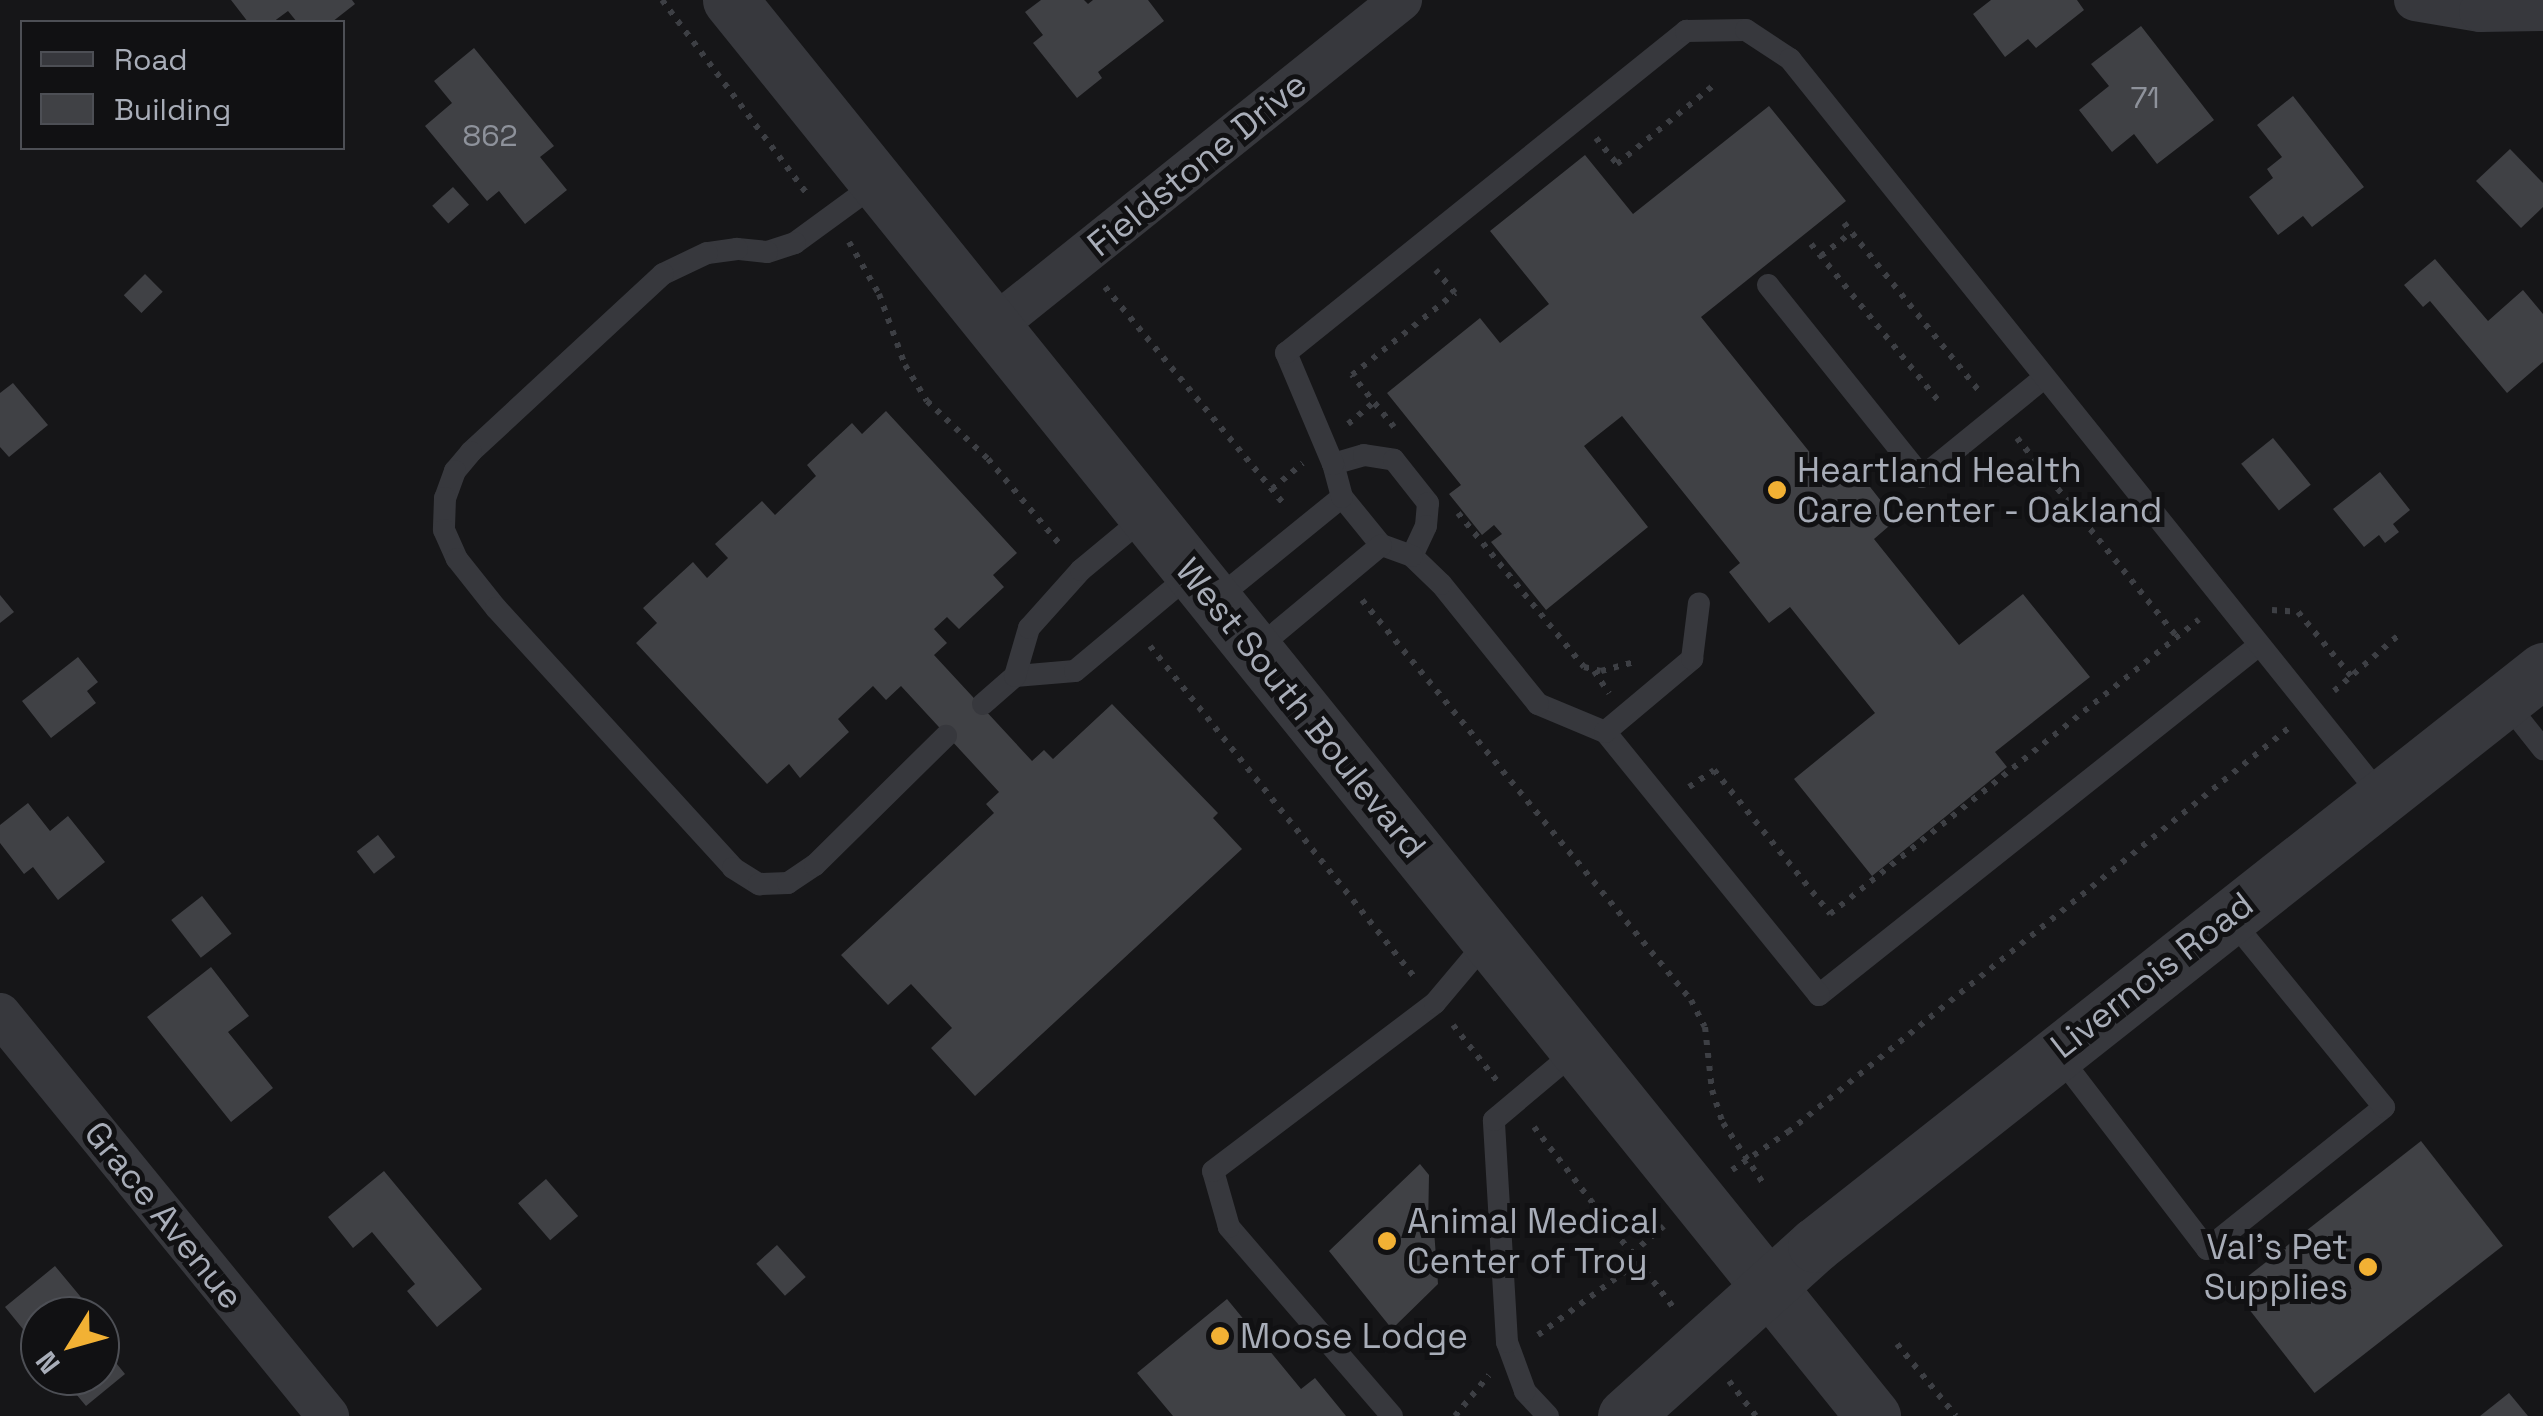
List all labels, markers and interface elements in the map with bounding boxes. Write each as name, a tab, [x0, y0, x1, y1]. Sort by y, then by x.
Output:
legend	[20, 20, 345, 150]
text: Road	[114, 40, 188, 79]
street label: Fieldstone Drive	[1079, 63, 1315, 265]
house number: 71	[2130, 80, 2160, 116]
text: Building	[114, 90, 231, 129]
house number: 862	[462, 118, 518, 154]
place label: Heartland Health Care Center - Oakland	[1797, 449, 2164, 531]
marker: Heartland Health Care Center - Oakland	[1766, 479, 1788, 501]
street label: West South Boulevard	[1167, 550, 1435, 866]
street label: Livernois Road	[2043, 883, 2261, 1067]
street label: Grace Avenue	[75, 1113, 253, 1317]
place label: Animal Medical Center of Troy	[1407, 1200, 1659, 1282]
place label: Val's Pet Supplies	[2204, 1226, 2348, 1308]
marker: Animal Medical Center of Troy	[1376, 1230, 1398, 1252]
marker: Val's Pet Supplies	[2357, 1256, 2379, 1278]
north arrow	[20, 1296, 120, 1396]
place label: Moose Lodge	[1240, 1315, 1468, 1357]
marker: Moose Lodge	[1209, 1325, 1231, 1347]
text: N	[28, 1345, 68, 1381]

